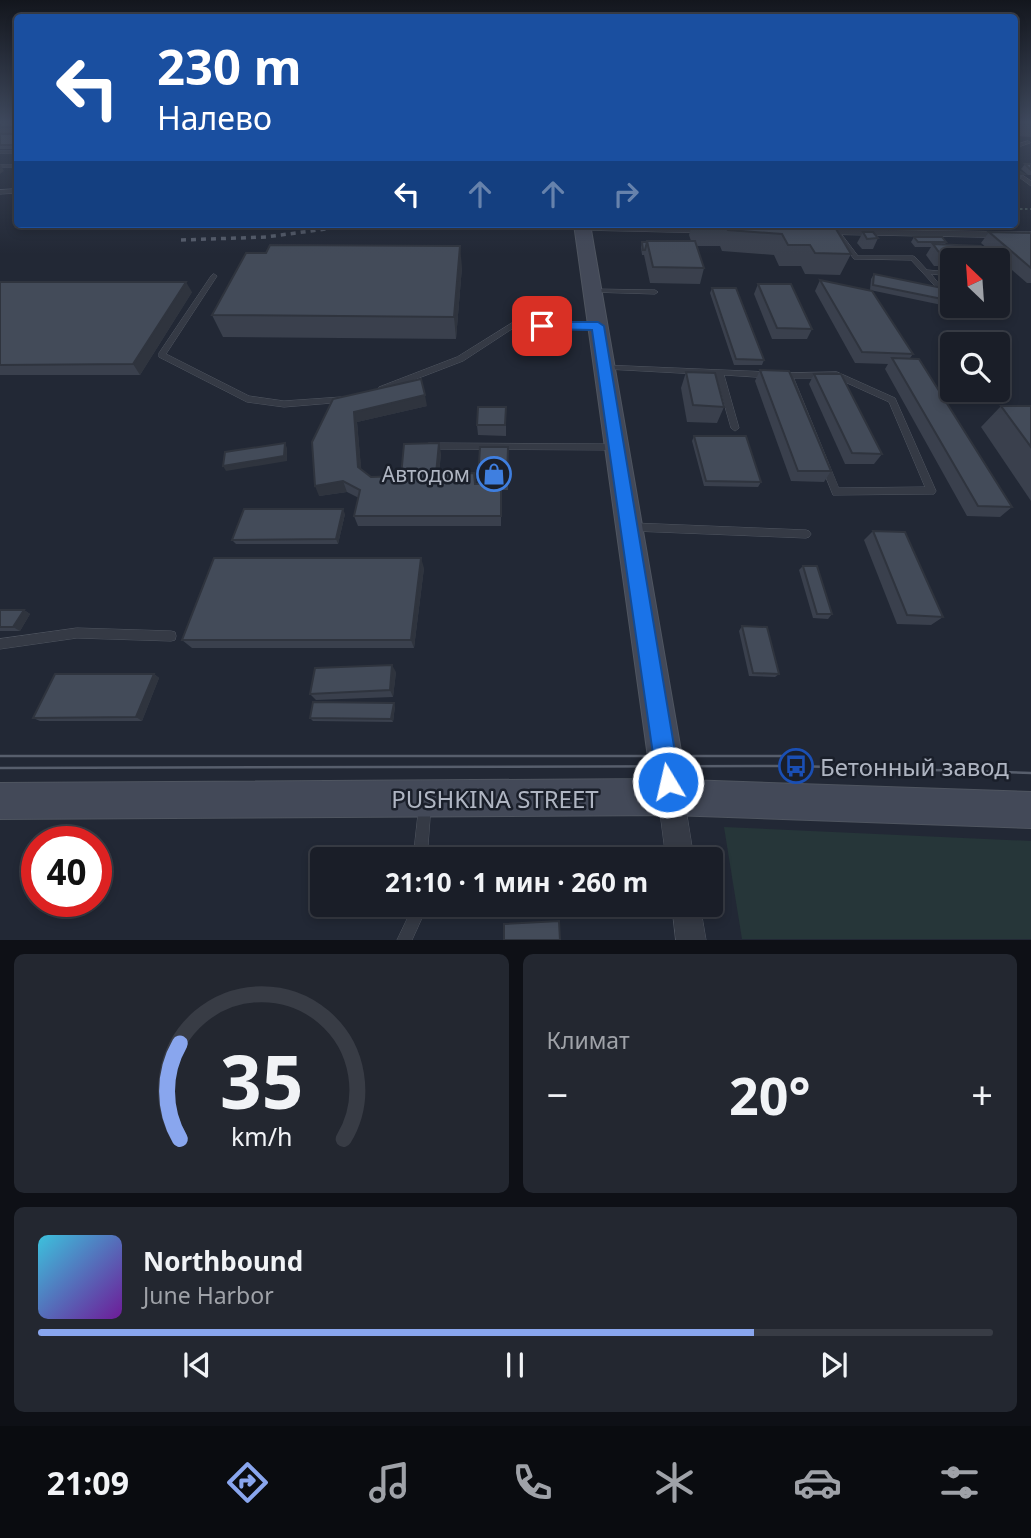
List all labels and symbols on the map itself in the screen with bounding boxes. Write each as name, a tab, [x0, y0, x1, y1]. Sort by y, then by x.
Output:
north arrow	[940, 248, 1010, 318]
pin	[512, 296, 572, 356]
shop icon: Автодом	[475, 455, 513, 493]
place label: Автодом	[382, 460, 470, 488]
position arrow	[631, 745, 705, 819]
bus stop icon: Бетонный завод	[777, 747, 815, 785]
place label: Бетонный завод	[820, 750, 1009, 783]
street label: PUSHKINA STREET	[391, 782, 599, 815]
speed limit sign: 40	[21, 826, 112, 917]

